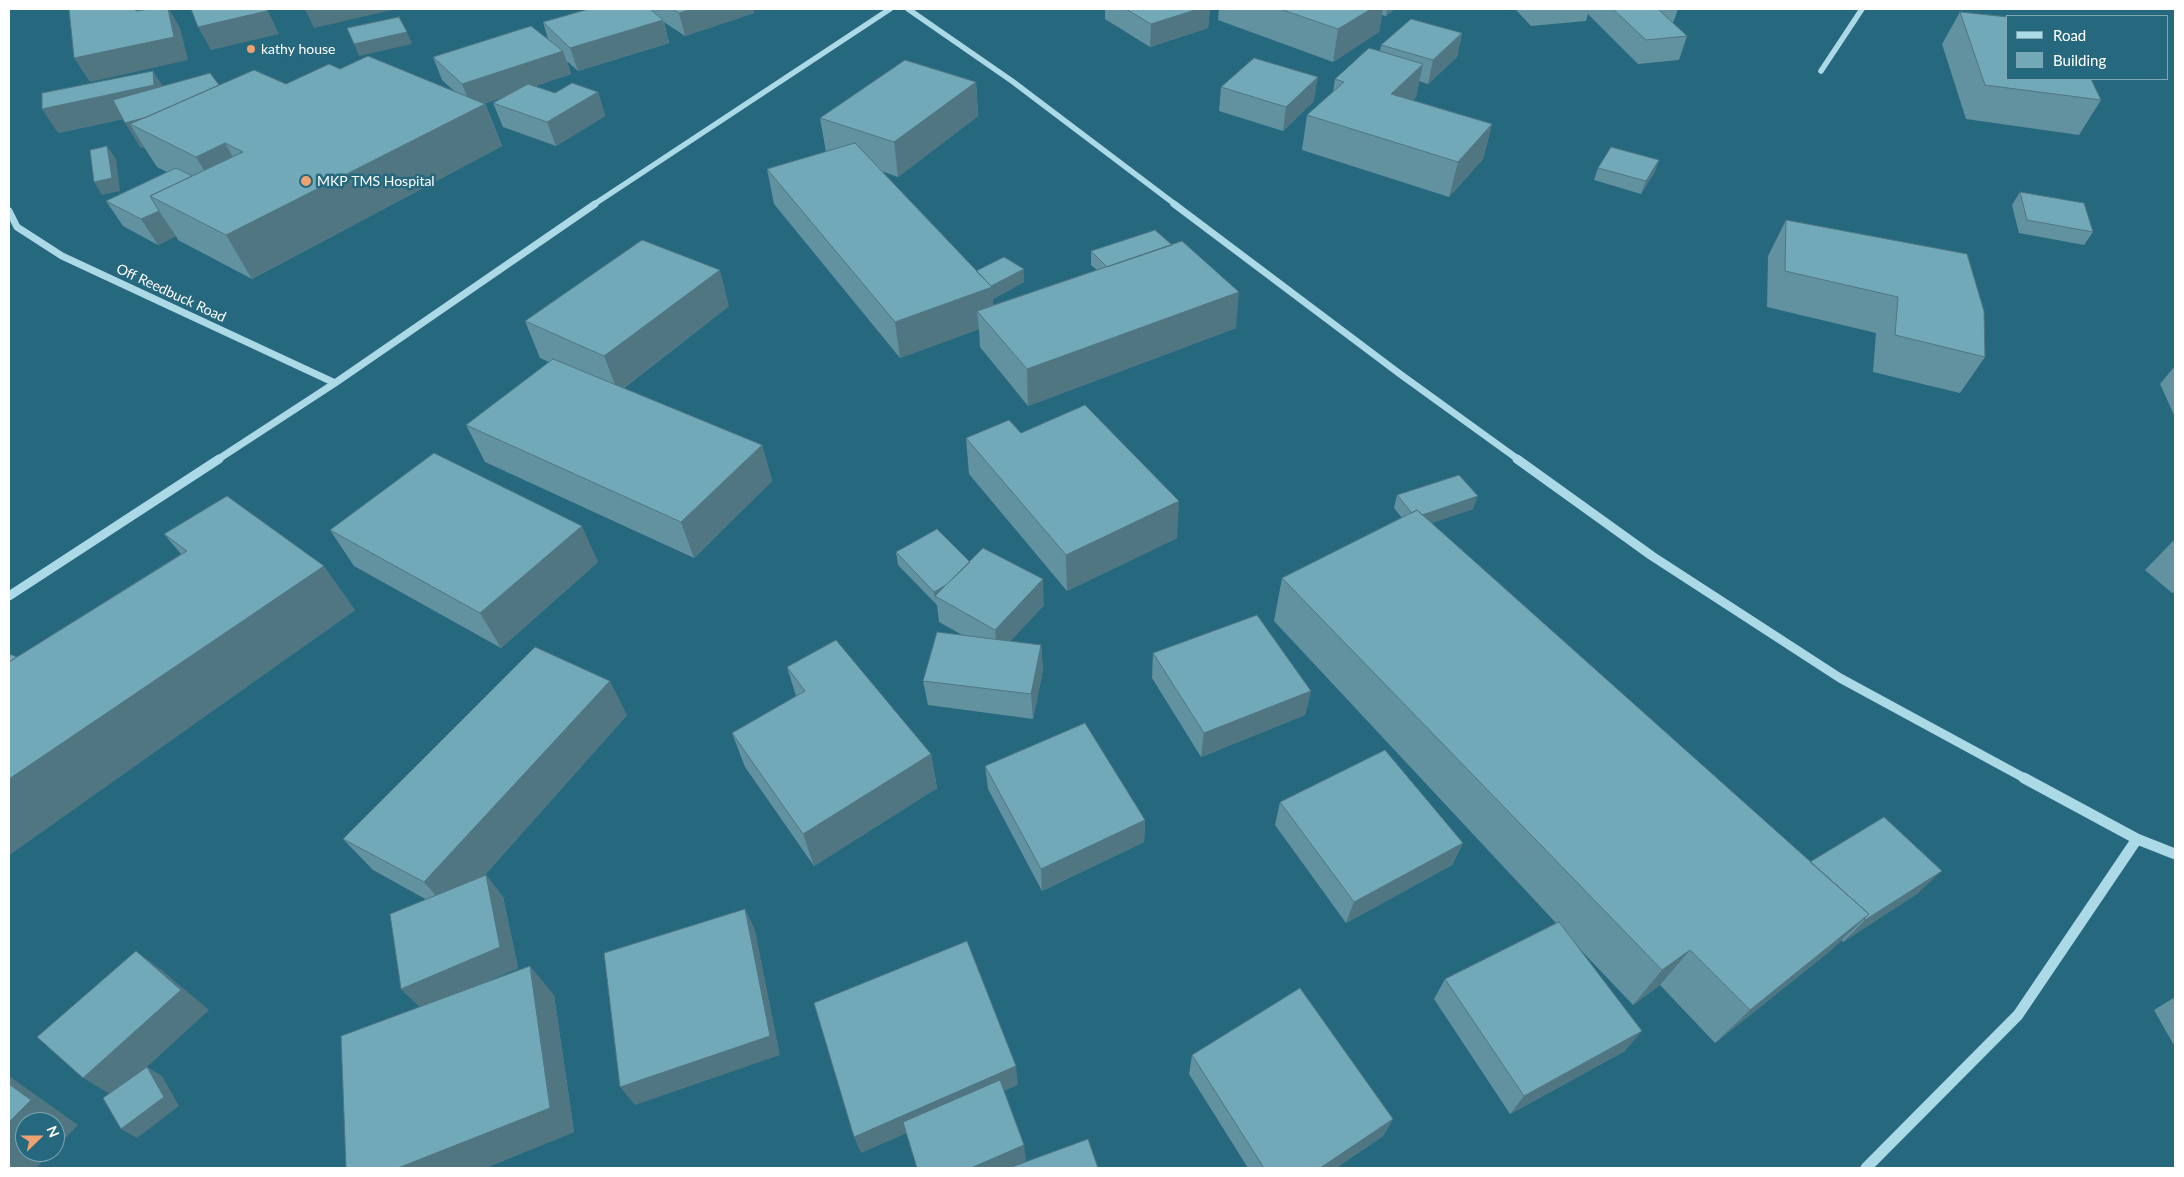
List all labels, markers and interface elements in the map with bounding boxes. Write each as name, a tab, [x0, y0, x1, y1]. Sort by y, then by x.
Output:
legend	[2006, 15, 2169, 80]
text: Road	[2053, 26, 2086, 44]
place label: kathy house	[261, 41, 335, 57]
marker: kathy house	[245, 43, 257, 55]
text: Building	[2053, 51, 2106, 69]
place label: MKP TMS Hospital	[317, 173, 435, 189]
marker: MKP TMS Hospital	[299, 174, 313, 188]
street label: Off Reedbuck Road	[113, 260, 229, 326]
north arrow	[15, 1112, 65, 1162]
text: N	[44, 1123, 63, 1140]

